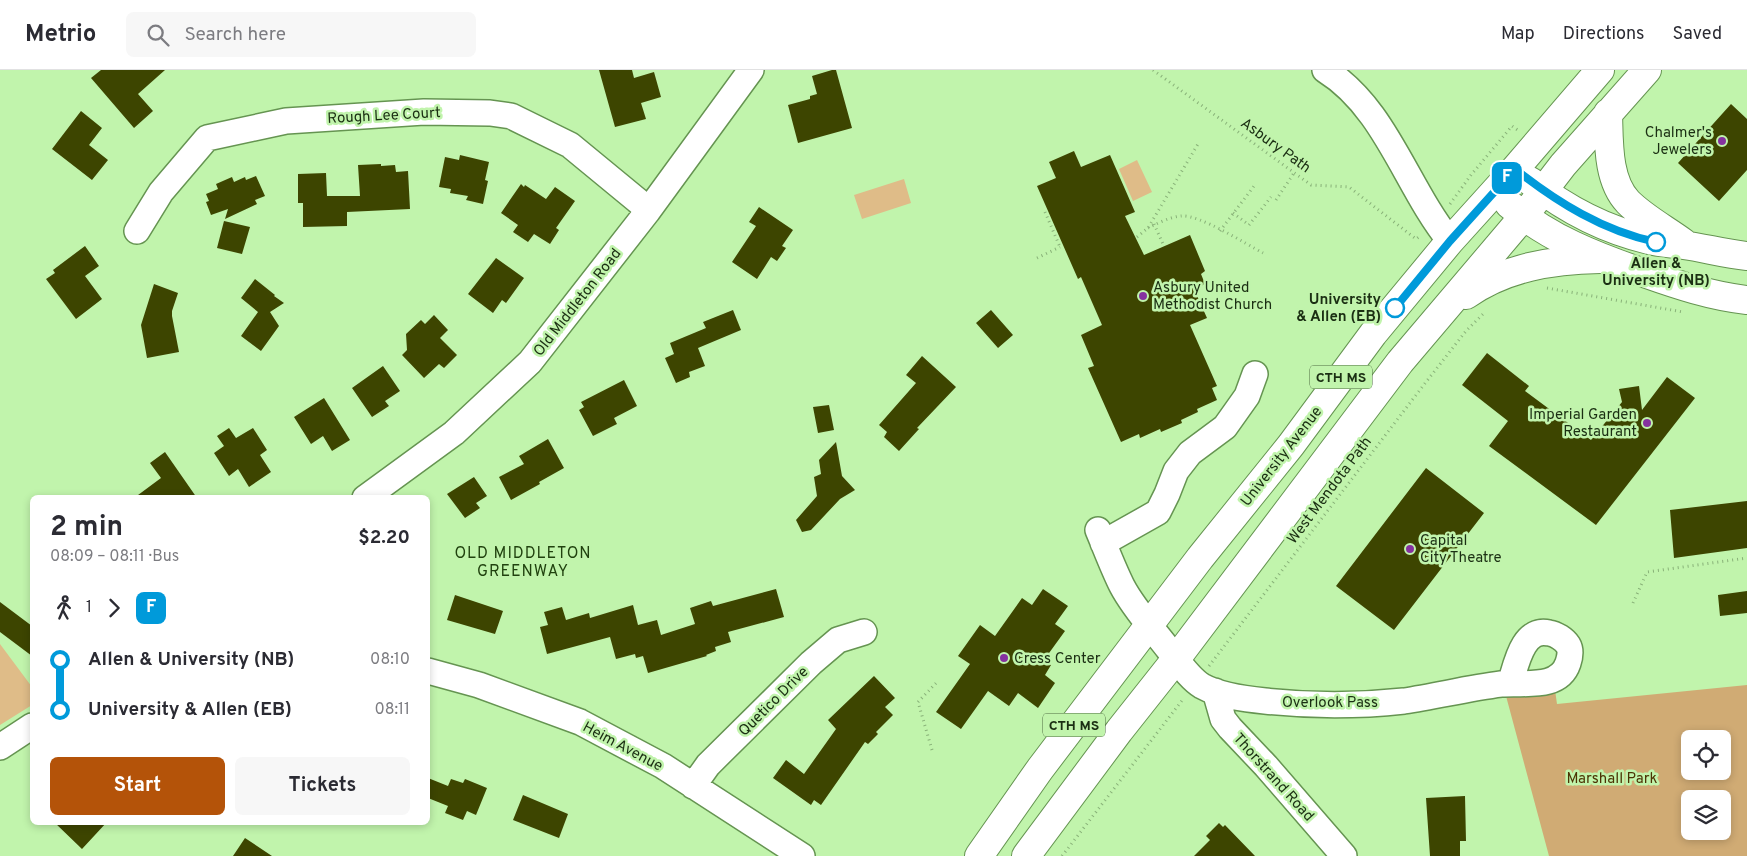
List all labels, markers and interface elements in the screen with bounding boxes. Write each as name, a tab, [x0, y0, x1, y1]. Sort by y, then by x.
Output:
search box	[126, 12, 476, 57]
text: Metrio	[25, 20, 96, 50]
icon: search	[144, 21, 172, 49]
text: Search here	[184, 23, 286, 47]
text: Map	[1501, 23, 1535, 46]
text: Directions	[1563, 23, 1645, 46]
text: Saved	[1673, 23, 1722, 46]
street label: Rough Lee Court	[327, 104, 441, 129]
street label: Asbury Path	[1236, 114, 1314, 178]
place label: Chalmer's Jewelers	[1645, 124, 1712, 160]
marker: Chalmer's Jewelers	[1716, 135, 1728, 147]
line badge: F	[1491, 162, 1523, 194]
text: F	[1502, 166, 1512, 189]
marker: Allen & University (NB)	[1646, 232, 1666, 252]
street label: Old Middleton Road	[530, 245, 626, 361]
place label: Allen & University (NB)	[1602, 255, 1710, 291]
place label: Asbury United Methodist Church	[1153, 279, 1272, 315]
marker: Asbury United Methodist Church	[1137, 290, 1149, 302]
place label: University & Allen (EB)	[1296, 291, 1381, 327]
marker: University & Allen (EB)	[1385, 298, 1405, 318]
road number: CTH MS	[1310, 366, 1372, 388]
street label: University Avenue	[1237, 403, 1327, 511]
place label: Imperial Garden Restaurant	[1529, 406, 1637, 442]
marker: Imperial Garden Restaurant	[1641, 417, 1653, 429]
street label: West Mendota Path	[1284, 433, 1377, 548]
text: 2 min	[50, 510, 123, 546]
text: $2.20	[358, 526, 410, 550]
place label: Capital City Theatre	[1420, 532, 1501, 568]
marker: Capital City Theatre	[1404, 543, 1416, 555]
district label: OLD MIDDLETON GREENWAY	[454, 544, 592, 582]
text: 08:09 – 08:11 · Bus	[50, 547, 179, 567]
icon: walk	[50, 594, 78, 622]
icon: forward	[100, 594, 128, 622]
text: F	[146, 596, 156, 619]
text: 1	[86, 598, 92, 618]
text: Allen & University (NB)	[88, 648, 294, 672]
text: 08:10	[370, 650, 410, 670]
place label: Cress Center	[1014, 650, 1101, 669]
marker: Cress Center	[998, 652, 1010, 664]
street label: Quetico Drive	[735, 663, 813, 741]
street label: Overlook Pass	[1282, 694, 1378, 713]
text: University & Allen (EB)	[88, 698, 292, 722]
text: 08:11	[374, 700, 410, 720]
road number: CTH MS	[1043, 714, 1105, 736]
street label: Heim Avenue	[579, 718, 666, 776]
street label: Thorstrand Road	[1228, 730, 1318, 826]
map controls	[1681, 730, 1731, 840]
button: locate	[1681, 730, 1731, 780]
button: Start	[50, 757, 225, 815]
button: Tickets	[235, 757, 410, 815]
park label: Marshall Park	[1566, 770, 1658, 789]
button: layers	[1681, 790, 1731, 840]

